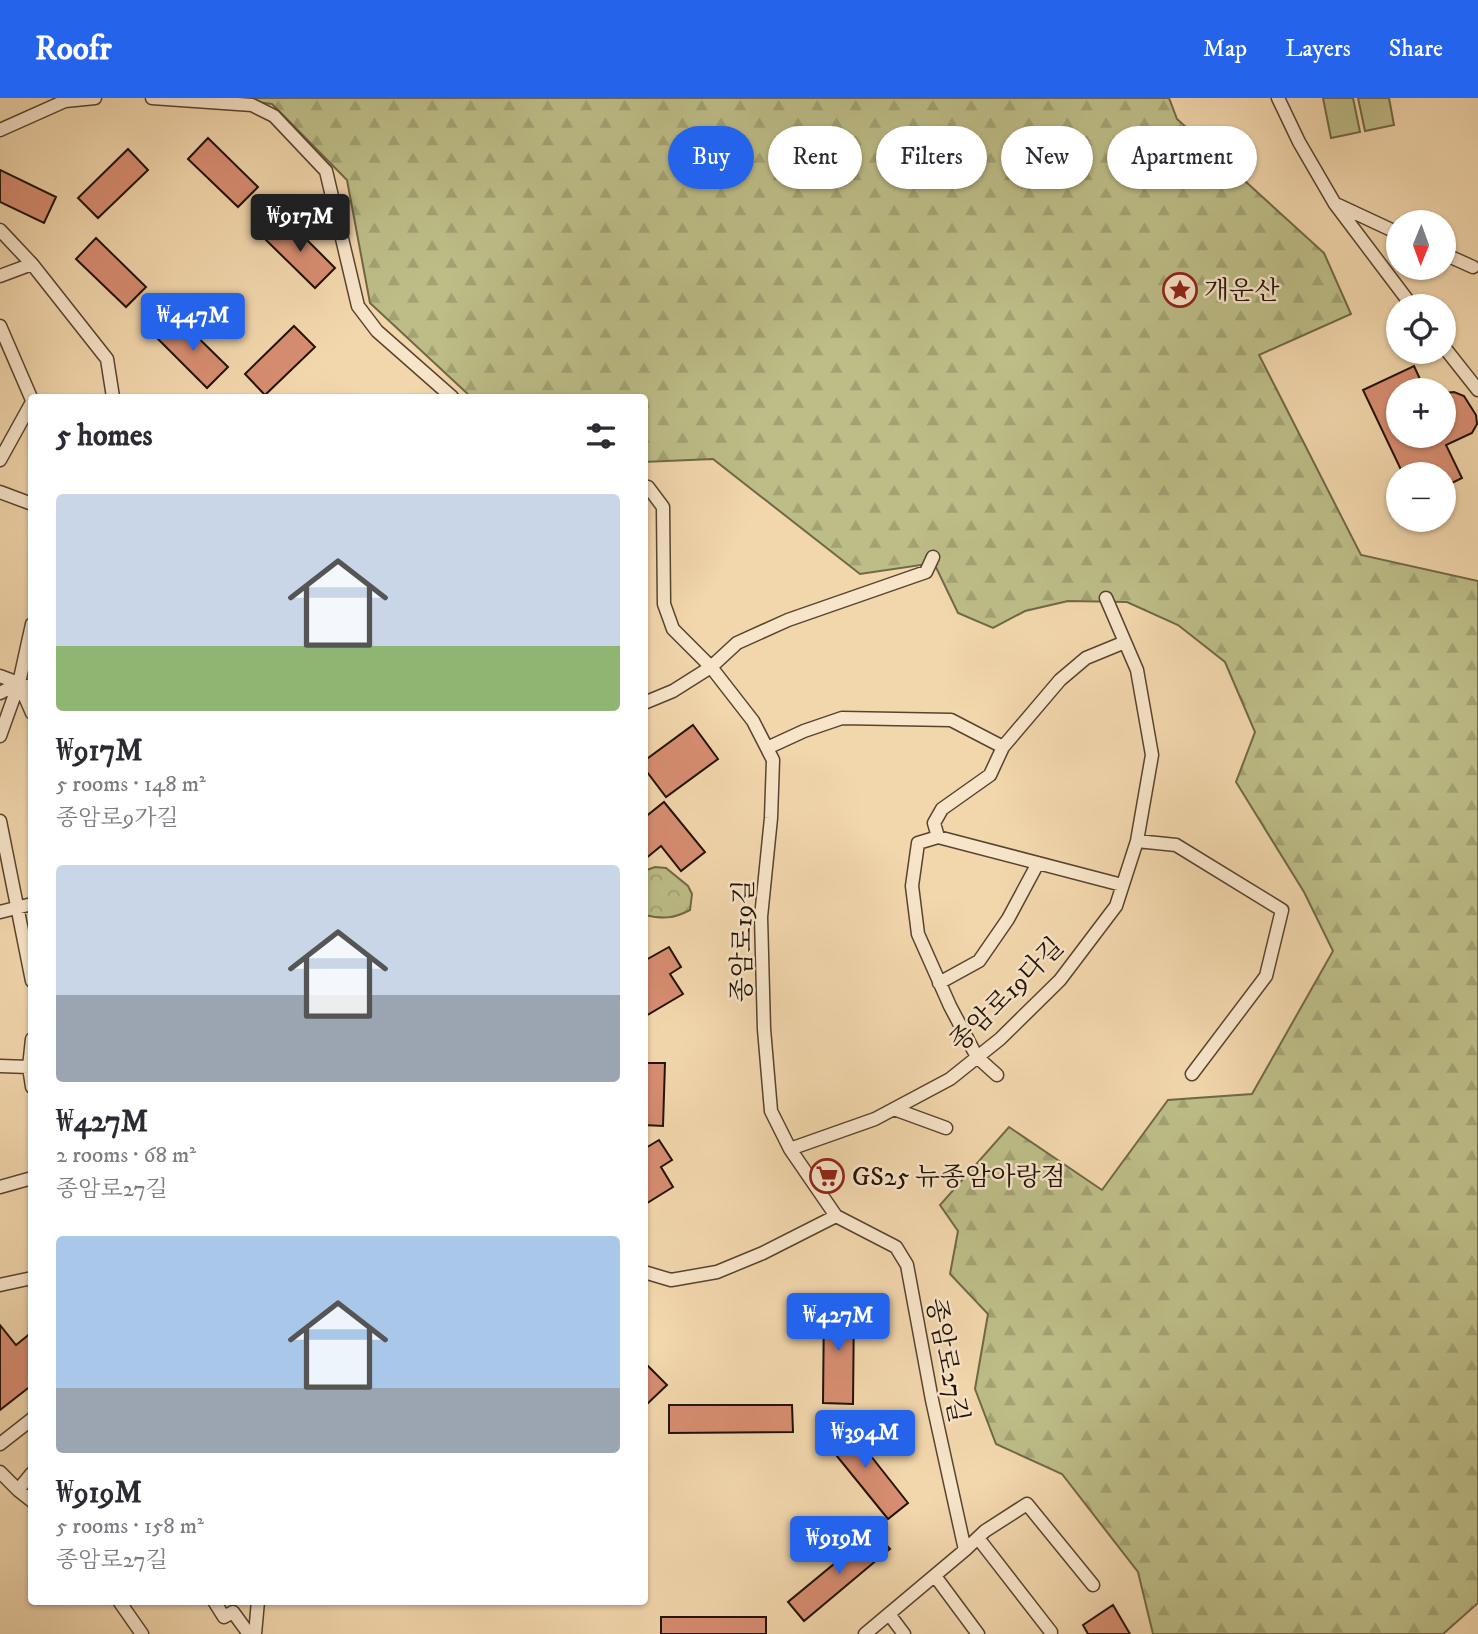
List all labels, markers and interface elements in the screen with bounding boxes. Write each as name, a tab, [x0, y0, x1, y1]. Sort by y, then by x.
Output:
text: Roofr	[35, 29, 112, 70]
text: Map	[1203, 34, 1247, 64]
text: Layers	[1285, 34, 1351, 64]
text: Share	[1389, 34, 1443, 64]
chip: Buy	[668, 126, 754, 189]
chip: Rent	[768, 126, 862, 189]
chip: Filters	[876, 126, 987, 189]
chip: New	[1001, 126, 1093, 189]
chip: Apartment	[1107, 126, 1257, 189]
pin: ₩917M	[251, 194, 349, 254]
text: ₩917M	[267, 202, 333, 231]
north arrow	[1386, 210, 1456, 280]
map controls	[1386, 210, 1456, 532]
place icon: 개운산	[1161, 271, 1199, 309]
place label: 개운산	[1204, 275, 1280, 308]
pin: ₩447M	[144, 294, 242, 353]
button: locate	[1386, 294, 1456, 364]
text: ₩447M	[157, 301, 229, 330]
button: +	[1386, 378, 1456, 448]
icon: filters	[582, 417, 620, 455]
text: 5 homes	[56, 418, 152, 455]
button: −	[1386, 462, 1456, 532]
icon: home	[275, 540, 401, 666]
text: ₩917M	[56, 733, 143, 770]
text: 5 rooms · 148 m²	[56, 770, 206, 799]
text: 종암로9가길	[56, 804, 179, 833]
street label: 종암로19길	[726, 879, 761, 1003]
icon: home	[275, 911, 401, 1037]
street label: 종암로19다길	[943, 931, 1071, 1059]
text: ₩427M	[56, 1104, 148, 1141]
text: 2 rooms · 68 m²	[56, 1141, 196, 1170]
supermarket icon: GS25 뉴종암아랑점	[808, 1157, 846, 1195]
place label: GS25 뉴종암아랑점	[852, 1161, 1066, 1194]
text: 종암로27길	[56, 1175, 168, 1204]
icon: home	[275, 1282, 401, 1408]
pin: ₩427M	[789, 1294, 887, 1353]
street label: 종암로27길	[918, 1295, 975, 1425]
text: ₩427M	[803, 1301, 873, 1330]
pin: ₩394M	[816, 1410, 914, 1470]
text: ₩394M	[831, 1418, 899, 1447]
text: ₩919M	[56, 1475, 142, 1512]
text: 5 rooms · 158 m²	[56, 1512, 204, 1541]
pin: ₩919M	[790, 1516, 888, 1576]
text: ₩919M	[806, 1524, 872, 1553]
text: 종암로27길	[56, 1546, 168, 1575]

